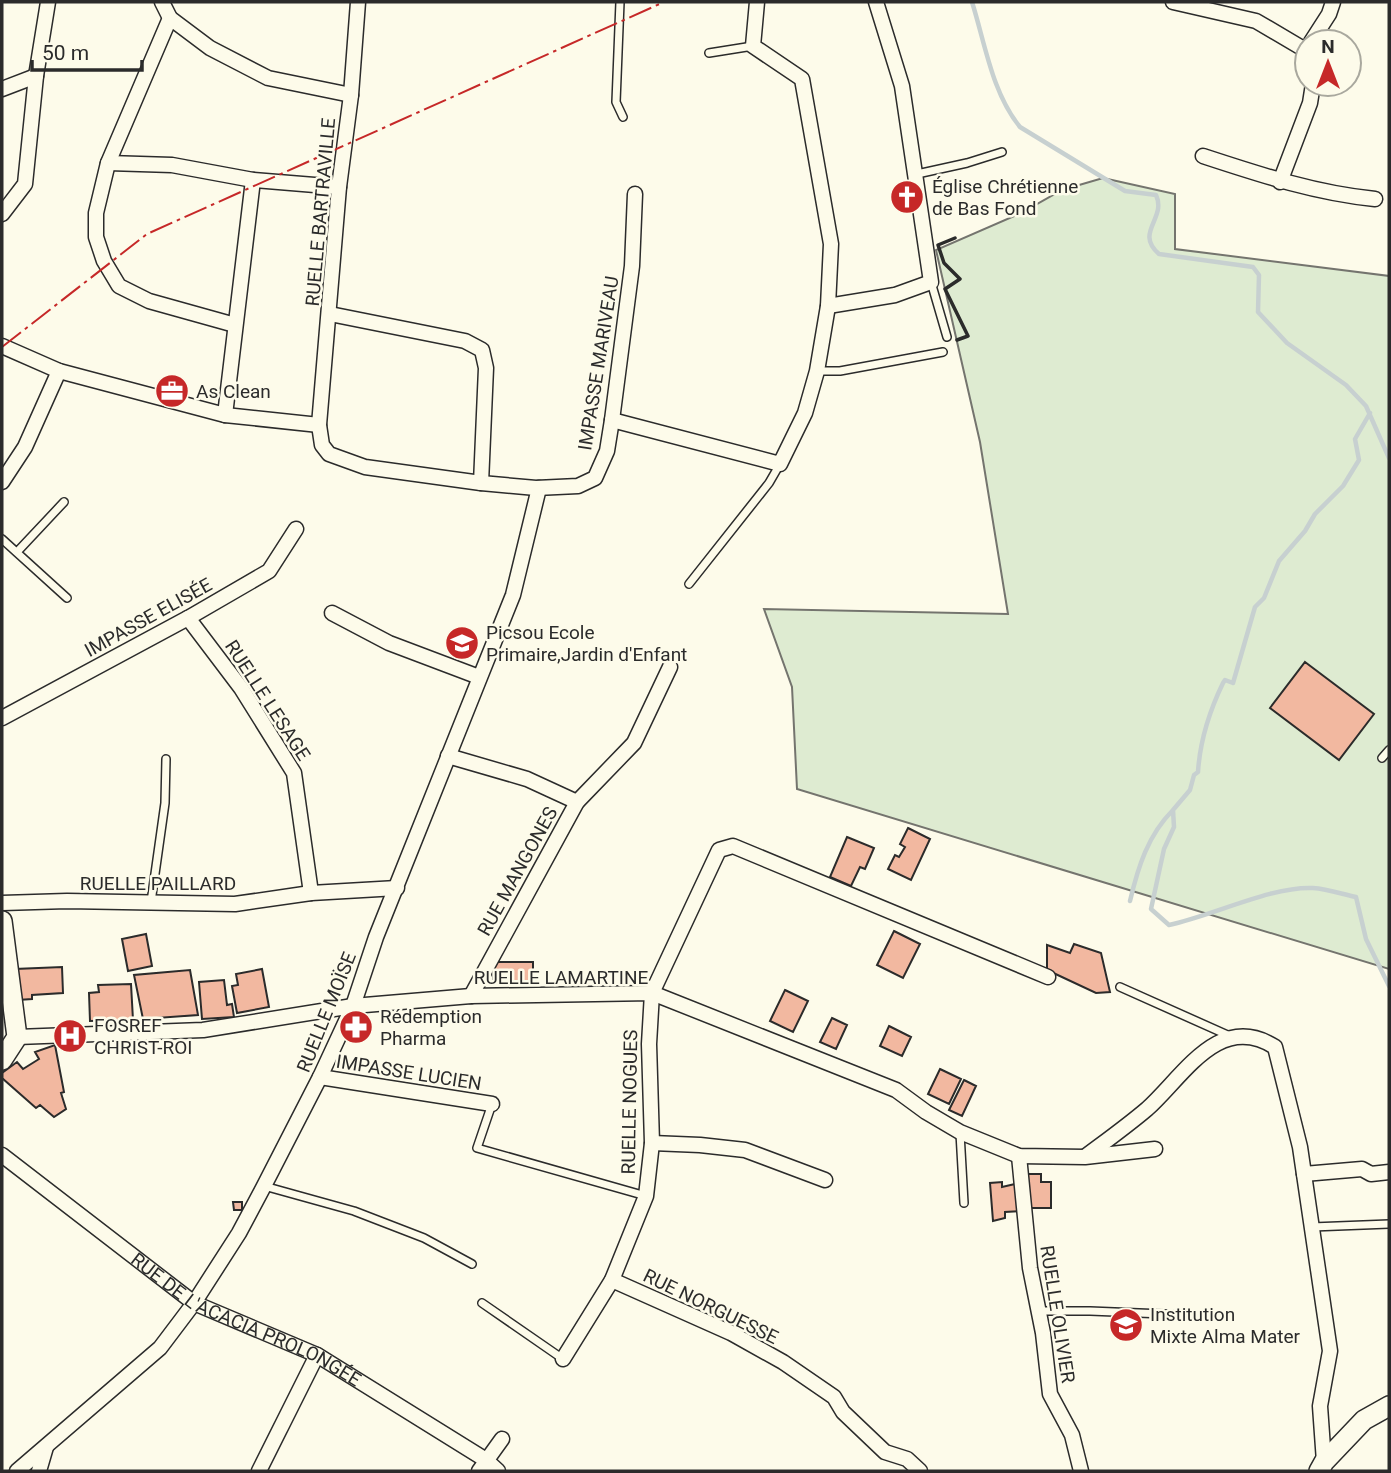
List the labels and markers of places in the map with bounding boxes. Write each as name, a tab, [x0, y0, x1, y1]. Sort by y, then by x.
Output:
place label: Église Chrétienne de Bas Fond	[932, 175, 1078, 220]
church icon: Église Chrétienne de Bas Fond	[888, 178, 926, 216]
office icon: As Clean	[153, 372, 191, 410]
place label: As Clean	[196, 380, 271, 403]
place label: Picsou Ecole Primaire,Jardin d'Enfant	[486, 621, 687, 666]
school or university icon: Picsou Ecole Primaire,Jardin d'Enfant	[443, 624, 481, 662]
place label: Rédemption Pharma	[380, 1005, 482, 1050]
pharmacy icon: Rédemption Pharma	[337, 1008, 375, 1046]
place label: FOSREF CHRIST-ROI	[94, 1014, 192, 1059]
hospital icon: FOSREF CHRIST-ROI	[51, 1017, 89, 1055]
place label: Institution Mixte Alma Mater	[1150, 1303, 1301, 1348]
school or university icon: Institution Mixte Alma Mater	[1107, 1306, 1145, 1344]

